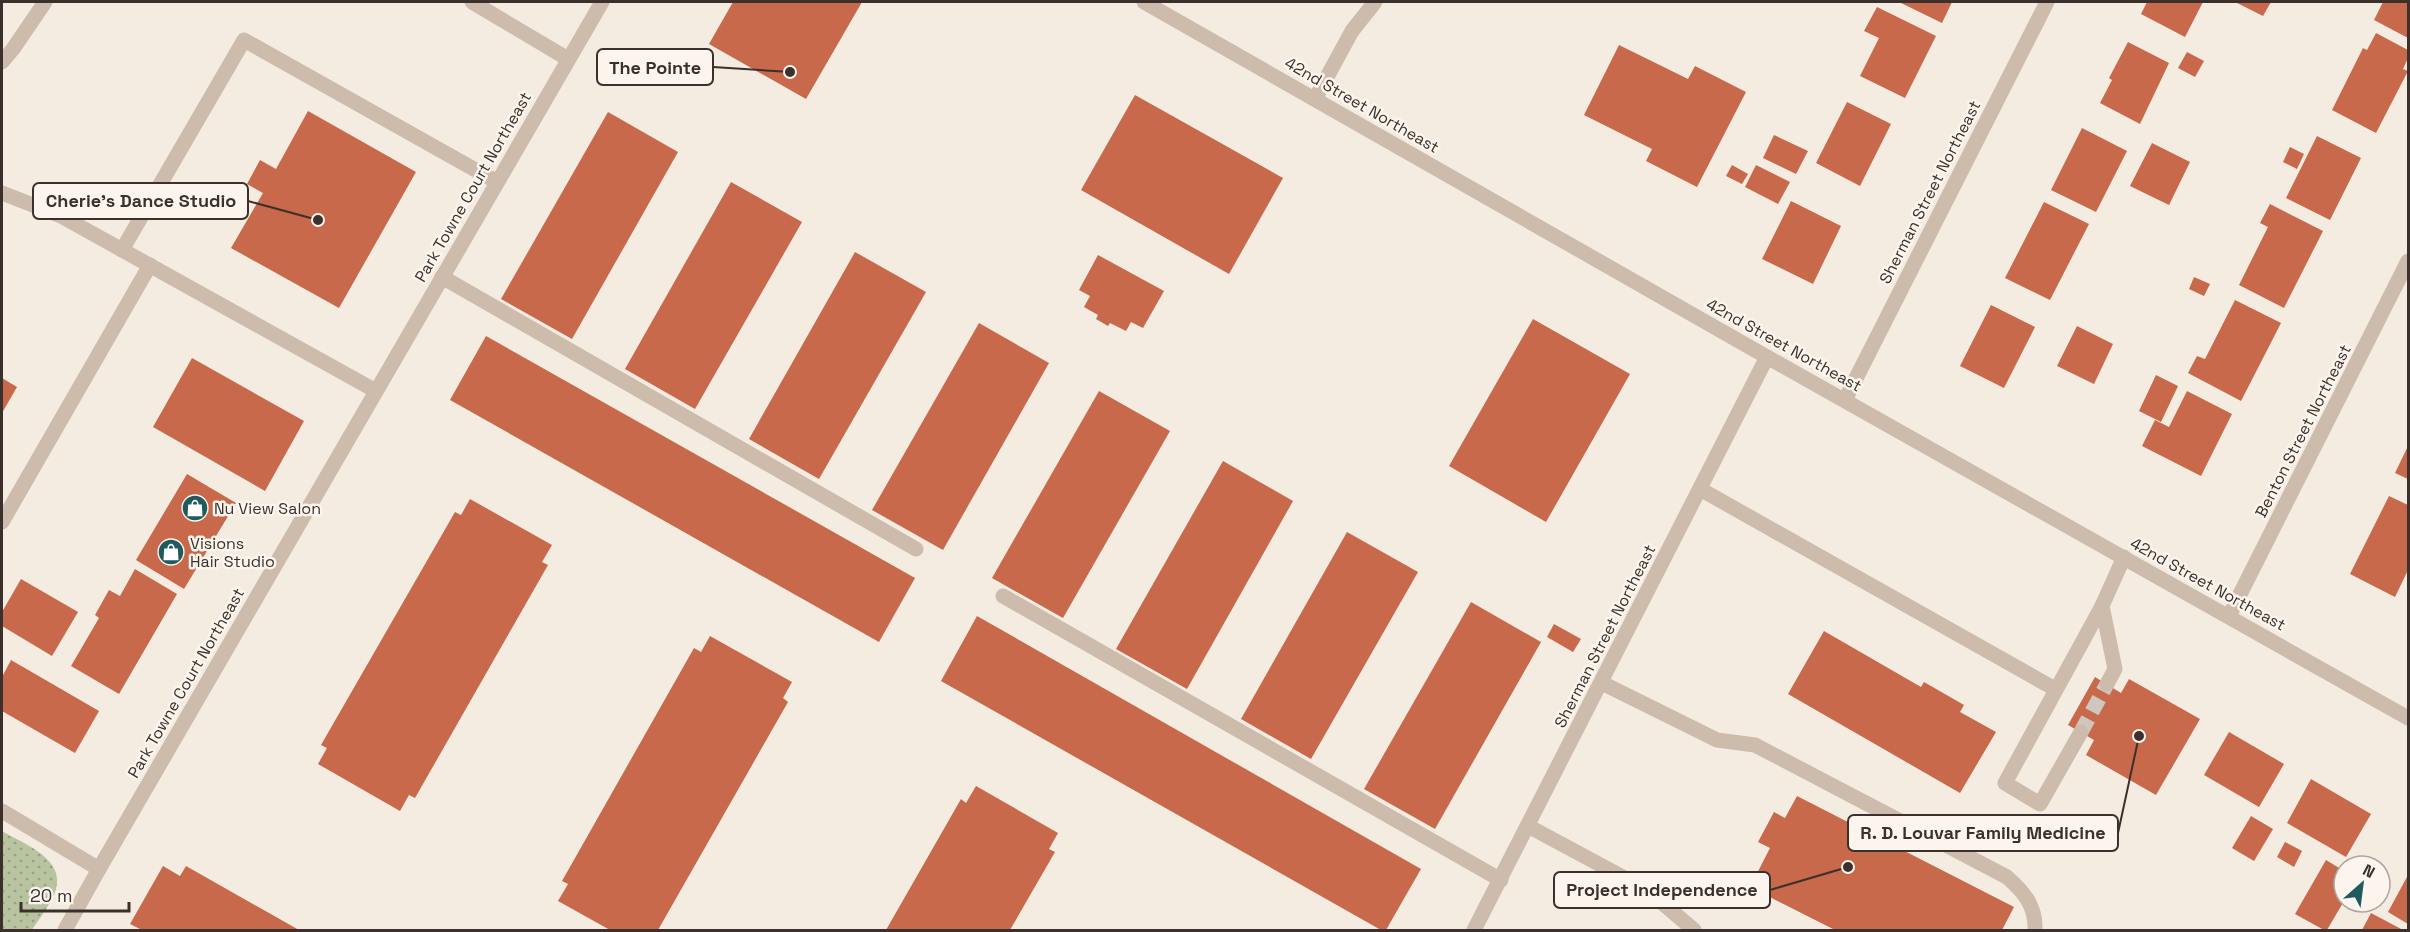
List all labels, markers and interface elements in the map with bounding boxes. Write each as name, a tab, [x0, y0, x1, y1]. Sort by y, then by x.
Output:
callout: The Pointe	[597, 49, 713, 85]
street label: 42nd Street Northeast	[1281, 52, 1443, 158]
text: The Pointe	[609, 56, 701, 79]
street label: Park Towne Court Northeast	[410, 88, 536, 286]
street label: Sherman Street Northeast	[1875, 97, 1985, 287]
callout: Cherie's Dance Studio	[33, 183, 248, 219]
text: Cherie's Dance Studio	[46, 189, 236, 212]
street label: 42nd Street Northeast	[1702, 293, 1866, 397]
street label: Benton Street Northeast	[2250, 341, 2356, 521]
shop icon: Nu View Salon	[180, 493, 210, 523]
place label: Nu View Salon	[214, 498, 321, 519]
street label: 42nd Street Northeast	[2126, 532, 2290, 636]
place label: Visions Hair Studio	[190, 533, 275, 572]
shop icon: Visions Hair Studio	[156, 537, 186, 567]
street label: Sherman Street Northeast	[1550, 541, 1660, 731]
street label: Park Towne Court Northeast	[123, 584, 249, 782]
callout: R. D. Louvar Family Medicine	[1848, 815, 2118, 851]
text: R. D. Louvar Family Medicine	[1860, 821, 2106, 844]
north arrow	[2332, 854, 2392, 914]
text: N	[2359, 859, 2378, 883]
callout: Project Independence	[1554, 872, 1770, 908]
scale bar	[21, 875, 129, 913]
text: Project Independence	[1566, 878, 1758, 901]
text: 20 m	[30, 884, 73, 907]

